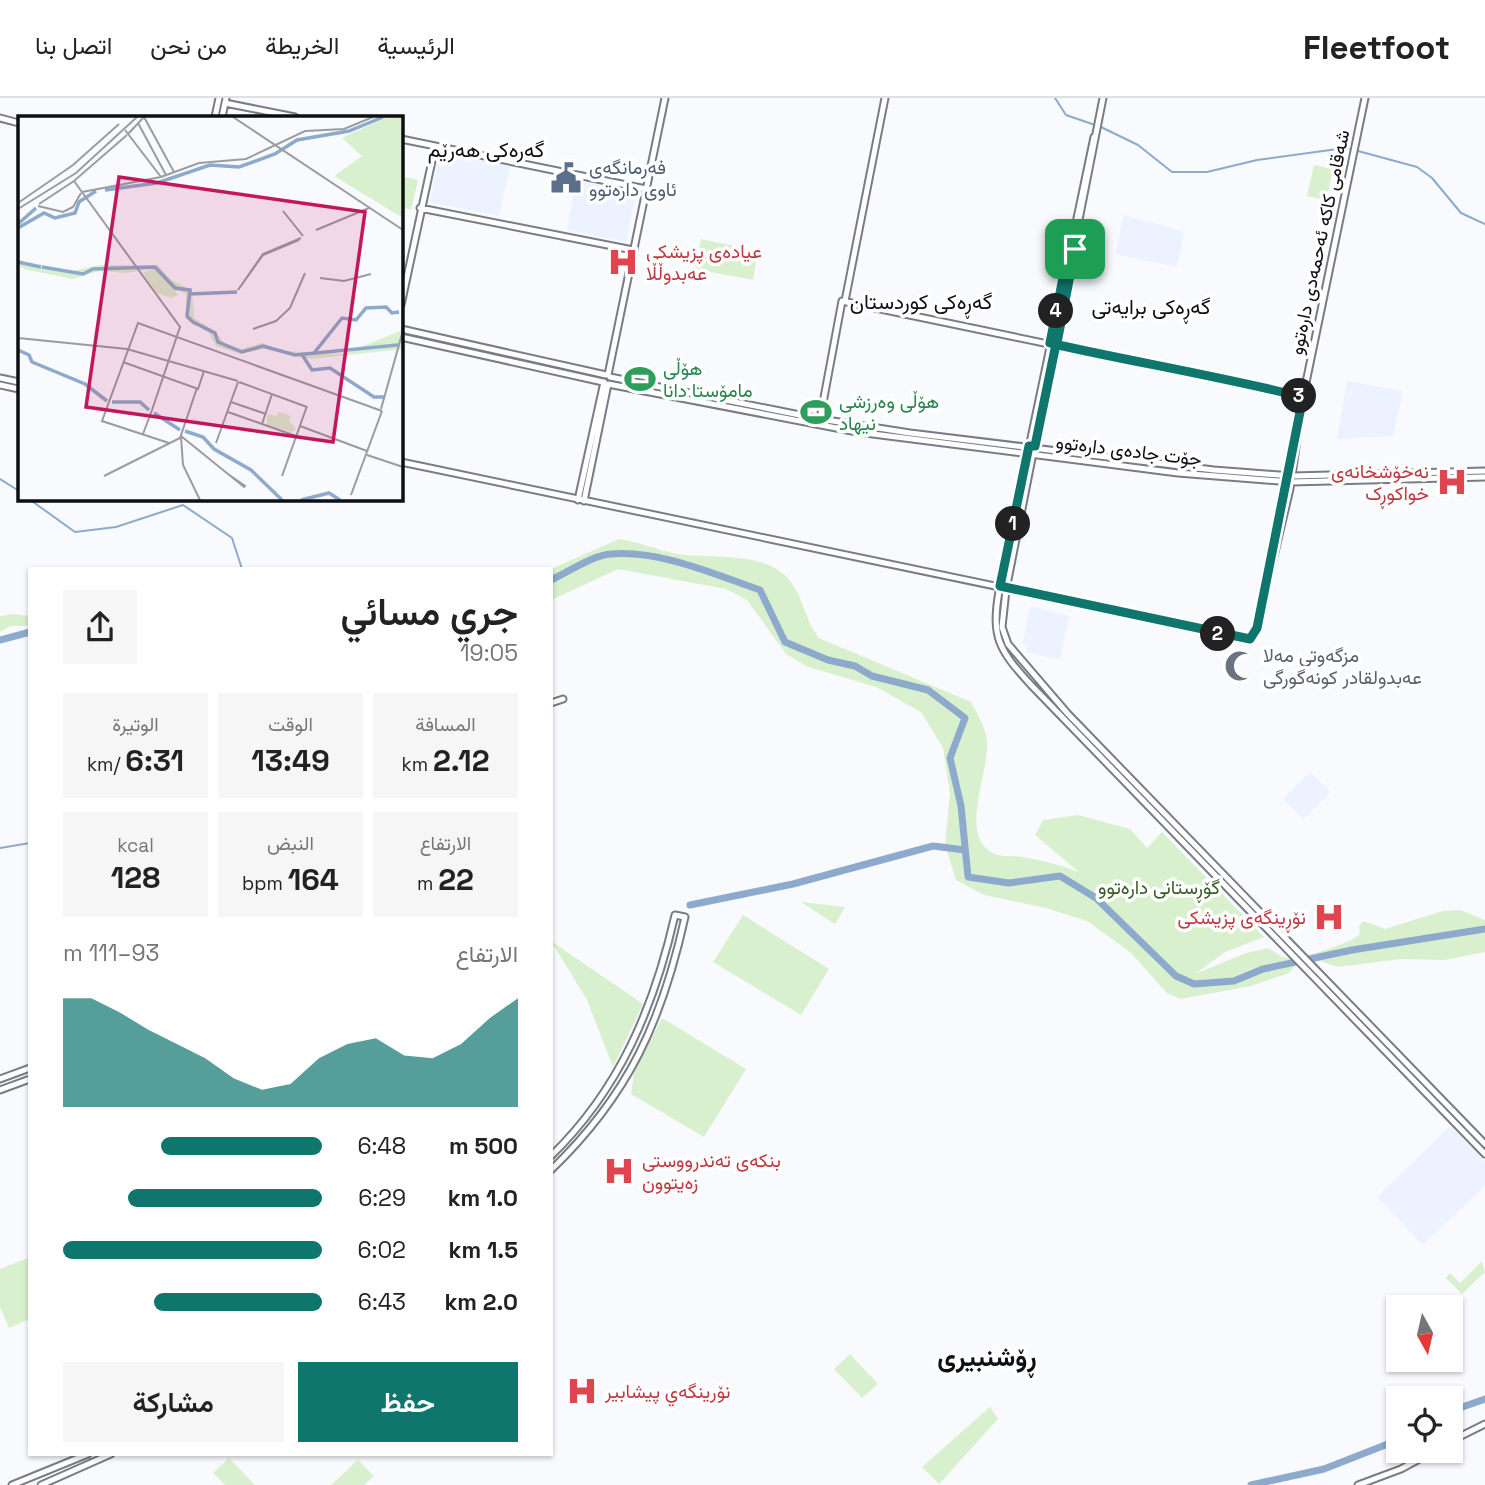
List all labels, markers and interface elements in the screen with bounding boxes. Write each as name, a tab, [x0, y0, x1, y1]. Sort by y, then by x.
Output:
text: Fleetfoot	[1303, 27, 1450, 69]
text: اتصل بنا	[35, 30, 112, 61]
text: من نحن	[150, 30, 227, 61]
text: الخريطة	[265, 30, 339, 61]
text: الرئيسية	[377, 30, 455, 61]
inset map	[18, 116, 402, 500]
street label: شەقامی کاکە ئەحمەدی دارەتوو	[1283, 127, 1356, 357]
district label: گەرەکی هەرێم	[428, 136, 544, 164]
place label: فەرمانگەی ئاوی دارەتوو	[589, 155, 677, 202]
public building icon: فەرمانگەی ئاوی دارەتوو	[549, 161, 583, 195]
pin	[1045, 219, 1105, 279]
icon: arrive	[1056, 230, 1094, 268]
place label: عیادەی پزیشکی عەبدوڵڵا	[646, 239, 762, 286]
hospital icon: عیادەی پزیشکی عەبدوڵڵا	[606, 245, 640, 279]
district label: گەڕەکی کوردستان	[850, 288, 992, 319]
district label: گەڕەکی برایەتی	[1091, 293, 1211, 324]
pin: 4	[1038, 294, 1074, 328]
text: 4	[1049, 298, 1062, 323]
place label: هۆڵی مامۆستا دانا	[663, 356, 753, 403]
sports icon: هۆڵی مامۆستا دانا	[623, 362, 657, 396]
pin: 3	[1282, 378, 1316, 414]
text: 3	[1293, 383, 1304, 408]
place label: هۆڵی وەرزشی نیهاد	[839, 389, 939, 436]
sports icon: هۆڵی وەرزشی نیهاد	[799, 395, 833, 429]
street label: جۆت جادەی دارەتوو	[1055, 429, 1203, 472]
place label: نەخۆشخانەی خواکوڕک	[1331, 459, 1429, 509]
hospital icon: نەخۆشخانەی خواکوڕک	[1435, 465, 1469, 499]
pin: 1	[996, 506, 1030, 542]
text: 1	[1008, 511, 1017, 536]
text: جري مسائي	[340, 588, 518, 636]
button: share	[63, 590, 137, 664]
pin: 2	[1200, 616, 1236, 652]
text: 2	[1212, 621, 1223, 646]
text: 19:05	[460, 638, 518, 668]
place label: مزگەوتی مەلا عەبدولقادر کونەگورگی	[1263, 643, 1422, 690]
mosque icon: مزگەوتی مەلا عەبدولقادر کونەگورگی	[1223, 649, 1257, 683]
text: الوتيرة	[112, 712, 159, 737]
text: الوقت	[268, 712, 313, 737]
text: المسافة	[415, 712, 476, 737]
text: 6:31	[125, 741, 184, 780]
text: 13:49	[251, 741, 330, 780]
text: 2.12	[433, 741, 490, 780]
text: /km	[87, 752, 125, 777]
text: km	[401, 752, 433, 777]
text: النبض	[267, 831, 314, 856]
text: الارتفاع	[420, 831, 471, 856]
text: kcal	[117, 833, 154, 858]
text: 128	[111, 858, 160, 897]
text: 164	[288, 860, 339, 899]
text: 22	[438, 860, 474, 899]
text: bpm	[242, 871, 288, 896]
text: m	[417, 871, 438, 896]
park label: گۆڕستانی دارەتوو	[1098, 875, 1220, 903]
hospital icon: نۆڕینگەی پزیشکی	[1312, 900, 1346, 934]
place label: نۆڕینگەی پزیشکی	[1178, 905, 1306, 933]
text: 93–111 m	[63, 938, 159, 968]
text: الارتفاع	[456, 939, 518, 969]
text: 6:48	[357, 1131, 406, 1161]
text: 500 m	[449, 1131, 518, 1161]
place label: بنکەی تەندرووستی زەیتوون	[642, 1148, 781, 1195]
hospital icon: بنکەی تەندرووستی زەیتوون	[602, 1154, 636, 1188]
text: 6:29	[358, 1183, 406, 1213]
text: 1.0 km	[448, 1183, 518, 1213]
text: 6:02	[357, 1235, 406, 1265]
text: 1.5 km	[448, 1235, 518, 1265]
text: 6:43	[358, 1287, 406, 1317]
text: 2.0 km	[444, 1287, 518, 1317]
north arrow	[1386, 1295, 1463, 1372]
map controls	[1386, 1295, 1463, 1463]
district label: ڕۆشنبیری	[937, 1340, 1037, 1378]
button: مشاركة	[63, 1362, 284, 1442]
button: حفظ	[298, 1362, 518, 1442]
hospital icon: نۆرينگەي پيشابير	[565, 1374, 599, 1408]
place label: نۆرينگەي پيشابير	[604, 1379, 731, 1407]
button: locate	[1386, 1386, 1463, 1463]

